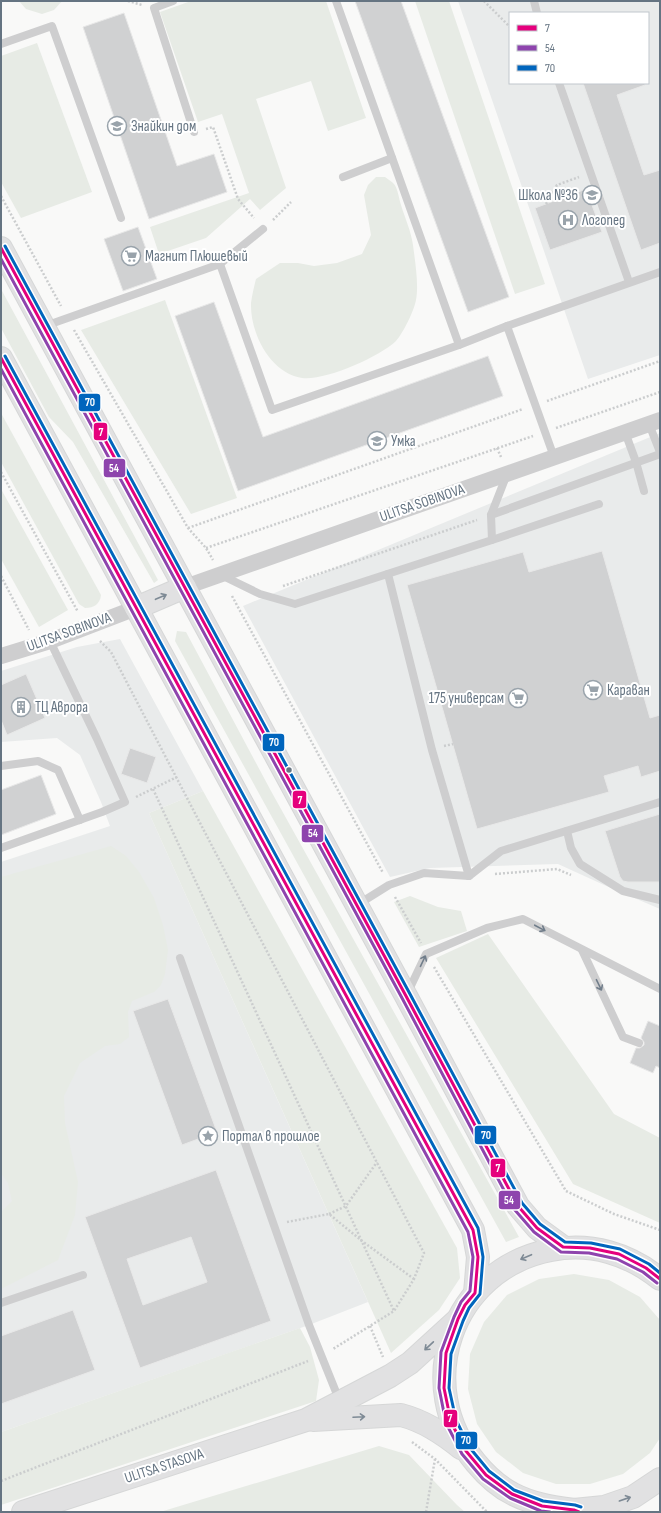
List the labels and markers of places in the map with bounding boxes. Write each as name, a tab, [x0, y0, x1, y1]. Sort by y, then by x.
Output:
school or university icon: Знайкин дом	[106, 115, 128, 137]
place label: Знайкин дом	[131, 117, 196, 136]
school or university icon: Школа №36	[581, 184, 603, 206]
place label: Школа №36	[518, 186, 578, 205]
hospital icon: Логопед	[557, 209, 579, 231]
place label: Логопед	[581, 211, 625, 230]
supermarket icon: Магнит Плюшевый	[120, 245, 142, 267]
place label: Магнит Плюшевый	[145, 247, 248, 266]
school or university icon: Умка	[366, 430, 388, 452]
place label: Умка	[391, 432, 416, 451]
supermarket icon: Караван	[582, 679, 604, 701]
place label: Караван	[607, 681, 650, 700]
supermarket icon: 175 универсам	[507, 687, 529, 709]
place label: 175 универсам	[429, 689, 504, 708]
building icon: ТЦ Аврора	[10, 696, 32, 718]
place label: ТЦ Аврора	[35, 698, 88, 717]
unlabelled marker	[284, 765, 294, 775]
place icon: Портал в прошлое	[197, 1125, 219, 1147]
place label: Портал в прошлое	[222, 1127, 320, 1146]

